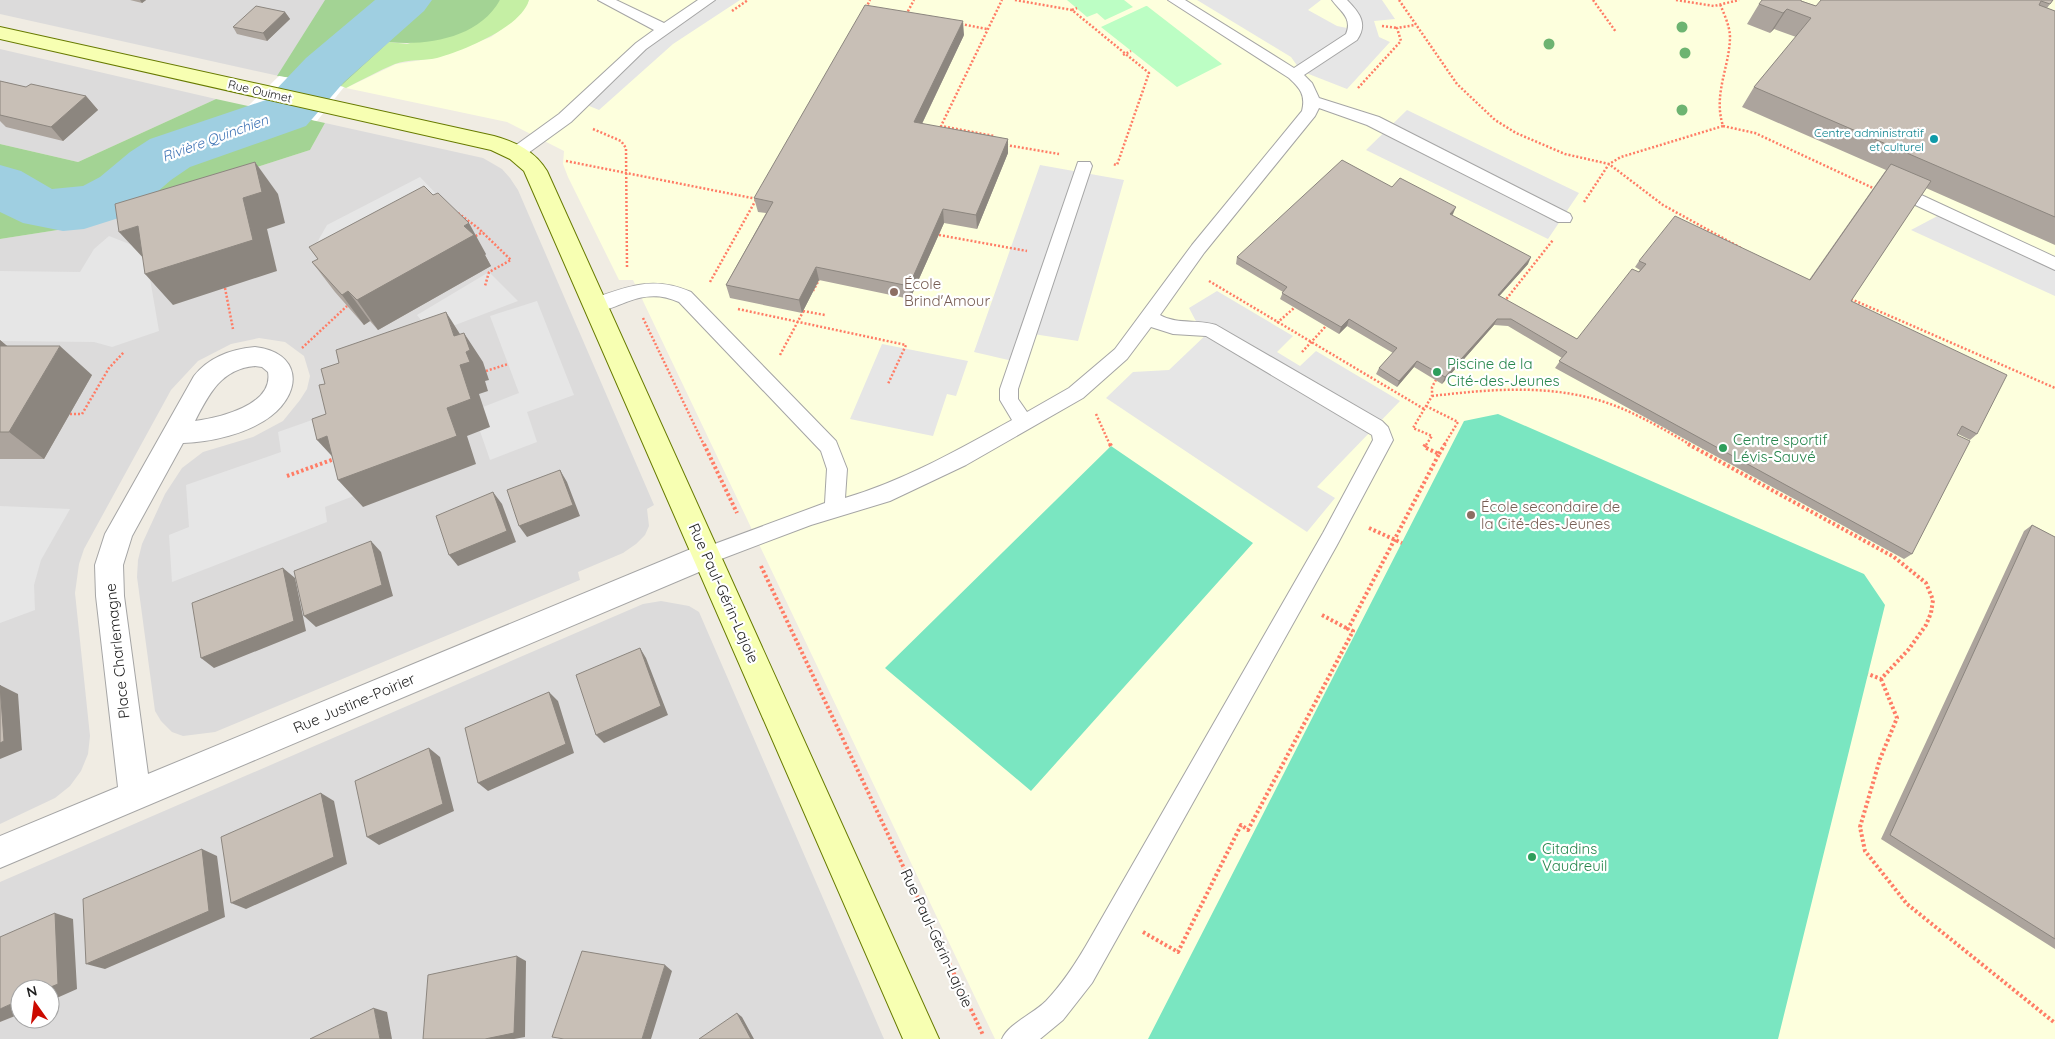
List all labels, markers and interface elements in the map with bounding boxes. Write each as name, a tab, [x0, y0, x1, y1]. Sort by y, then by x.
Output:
street label: Rue Ouimet	[227, 76, 293, 106]
water label: Rivière Quinchien	[159, 110, 271, 166]
place label: Centre administratif et culturel	[1814, 125, 1925, 154]
marker: Centre administratif et culturel	[1928, 133, 1940, 145]
place label: École Brind'Amour	[904, 274, 990, 310]
marker: École Brind'Amour	[888, 286, 900, 298]
place label: Piscine de la Cité-des-Jeunes	[1447, 354, 1560, 390]
marker: Piscine de la Cité-des-Jeunes	[1431, 366, 1443, 378]
place label: Centre sportif Lévis-Sauvé	[1733, 430, 1828, 466]
marker: Centre sportif Lévis-Sauvé	[1717, 442, 1729, 454]
place label: École secondaire de la Cité-des-Jeunes	[1481, 497, 1620, 533]
marker: École secondaire de la Cité-des-Jeunes	[1465, 509, 1477, 521]
street label: Rue Paul-Gérin-Lajoie	[685, 520, 763, 666]
street label: Place Charlemagne	[100, 582, 134, 720]
street label: Rue Justine-Poirier	[290, 669, 418, 737]
place label: Citadins Vaudreuil	[1542, 839, 1607, 875]
marker: Citadins Vaudreuil	[1526, 851, 1538, 863]
street label: Rue Paul-Gérin-Lajoie	[896, 866, 978, 1010]
north arrow	[10, 979, 60, 1029]
text: N	[25, 981, 39, 1001]

